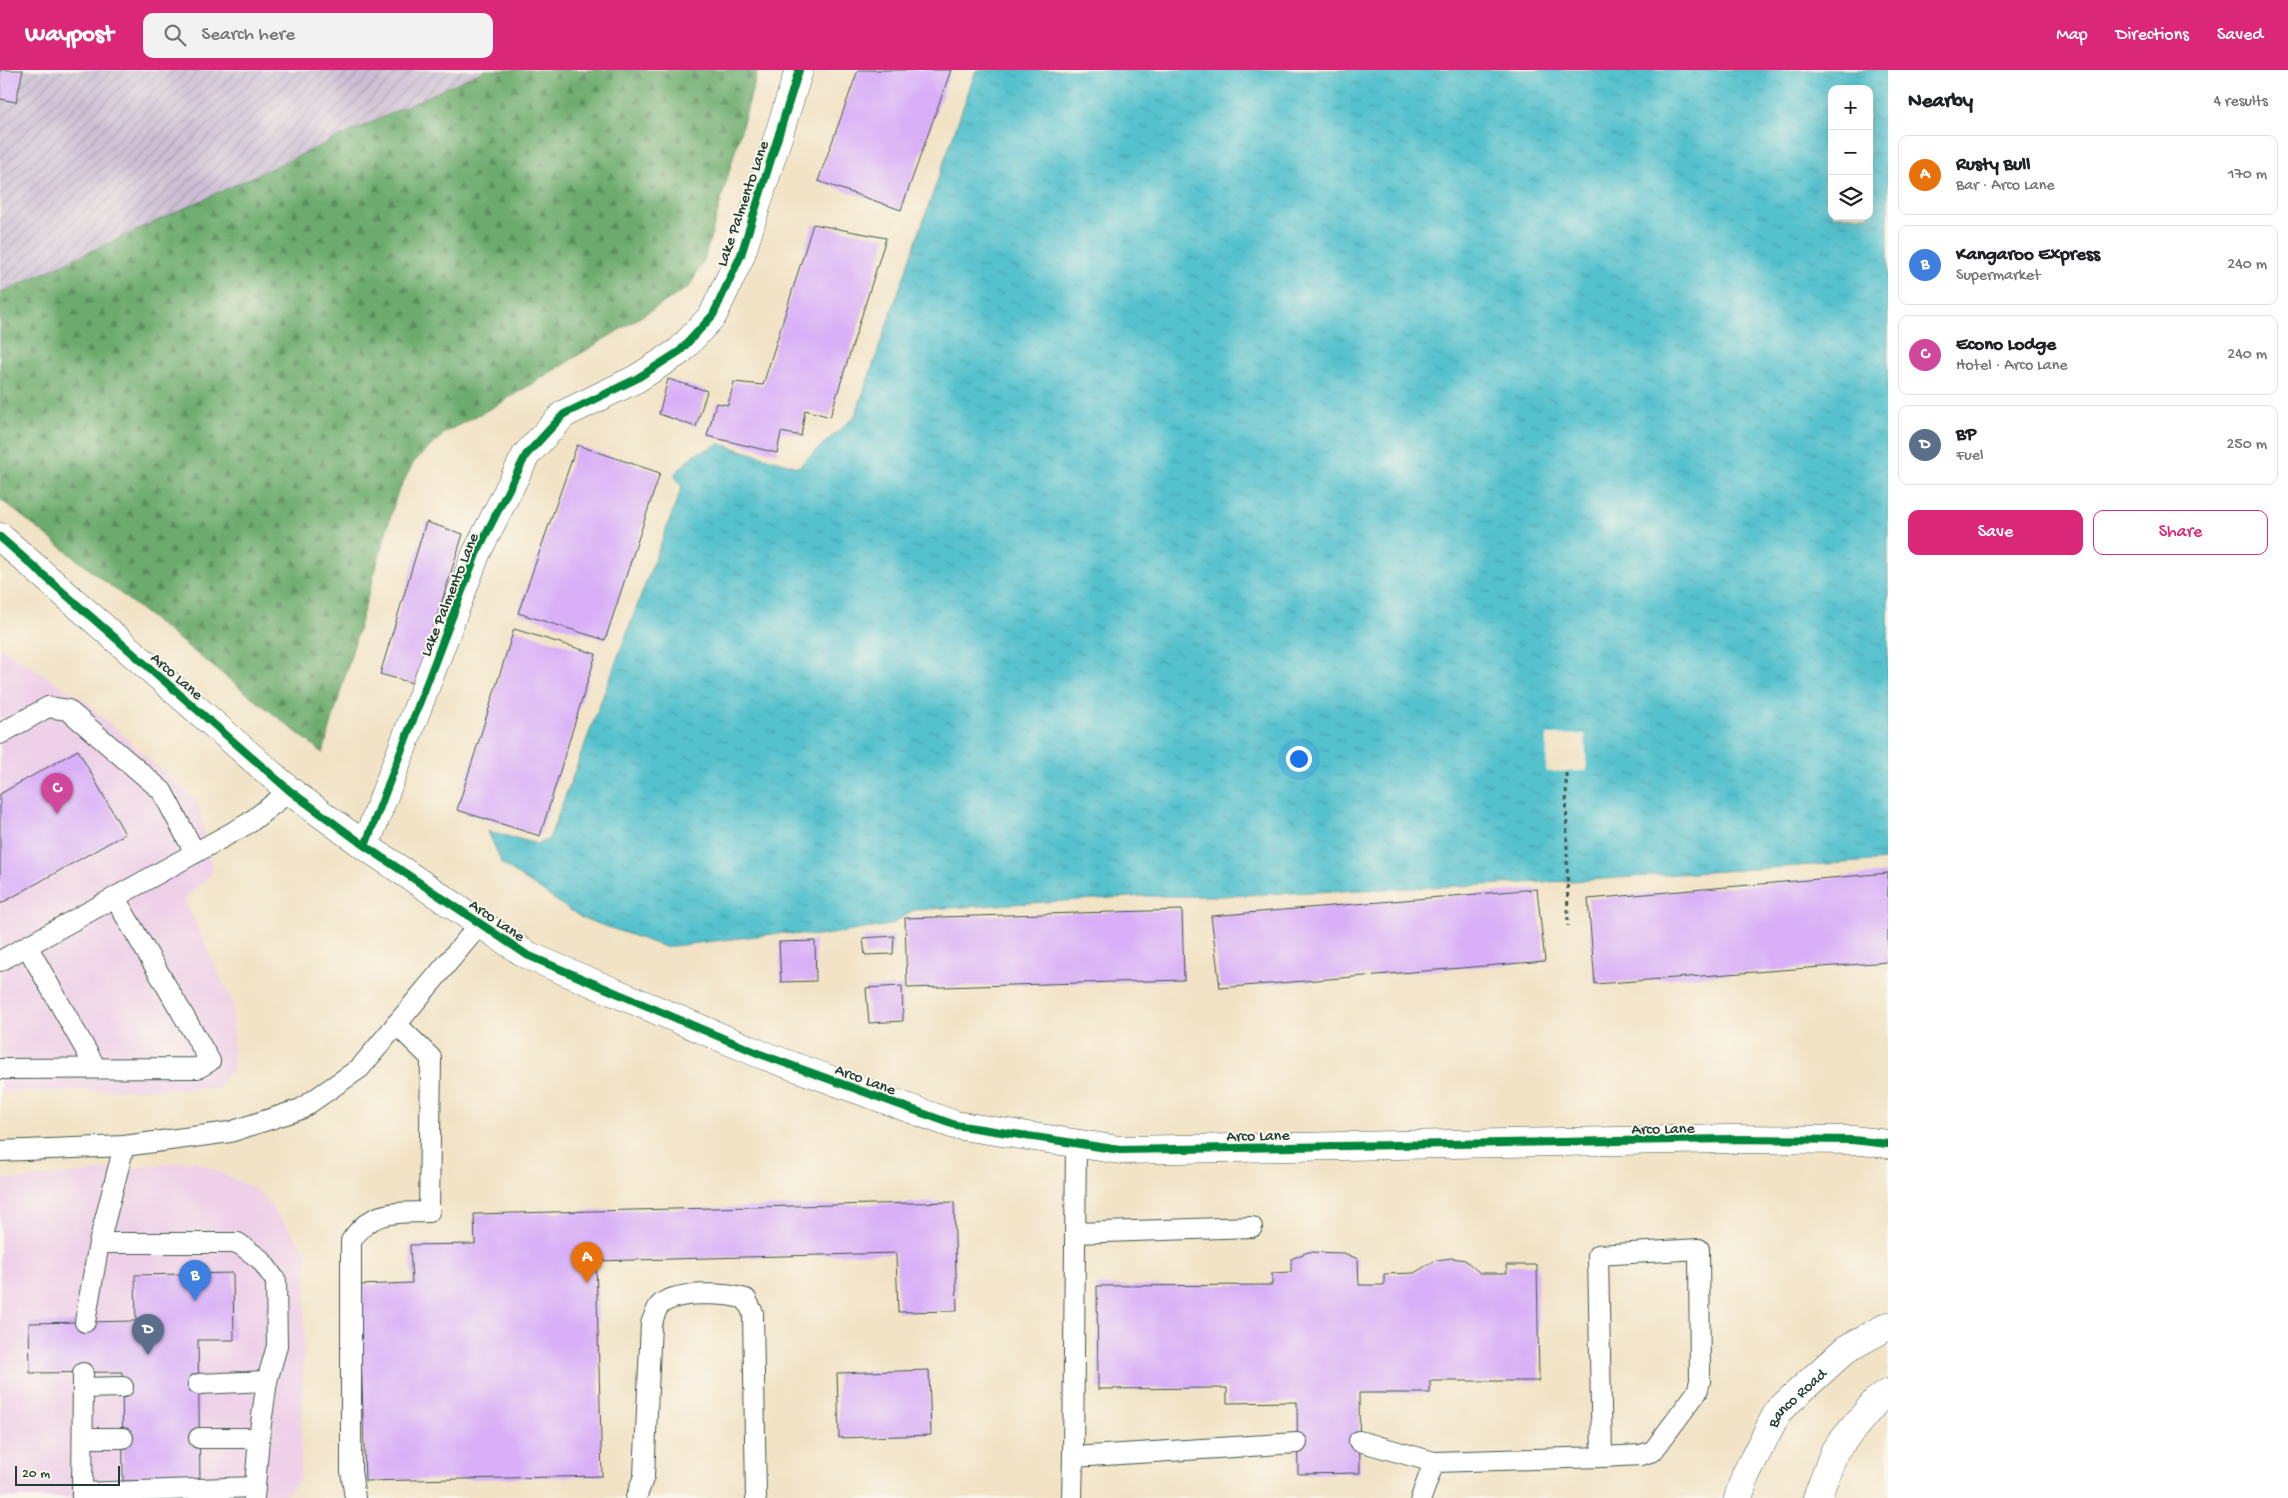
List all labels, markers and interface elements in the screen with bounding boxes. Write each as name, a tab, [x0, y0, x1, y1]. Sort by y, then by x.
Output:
search box	[143, 13, 493, 58]
text: Waypost	[25, 21, 113, 50]
icon: search	[161, 21, 189, 49]
text: Search here	[201, 24, 295, 47]
text: Map	[2056, 25, 2088, 46]
text: Directions	[2116, 25, 2189, 46]
text: Saved	[2217, 25, 2263, 46]
map controls	[1828, 85, 1873, 220]
button: +	[1828, 85, 1873, 130]
text: Nearby	[1908, 90, 1973, 115]
text: 4 results	[2213, 93, 2268, 112]
button: −	[1828, 130, 1873, 175]
street label: Lake Palmento Lane	[714, 138, 775, 269]
text: Rusty Bull	[1956, 154, 2030, 177]
text: A	[1920, 166, 1930, 185]
text: 170 m	[2228, 166, 2267, 185]
button: layers	[1828, 175, 1873, 220]
text: Bar · Arco Lane	[1956, 177, 2055, 196]
text: Kangaroo Express	[1956, 244, 2100, 267]
text: B	[1921, 256, 1929, 275]
text: 240 m	[2227, 256, 2267, 275]
text: Supermarket	[1956, 267, 2041, 286]
text: Econo Lodge	[1956, 334, 2056, 357]
text: C	[1921, 346, 1929, 365]
text: 240 m	[2227, 346, 2267, 365]
text: Hotel · Arco Lane	[1956, 357, 2068, 376]
text: BP	[1956, 424, 1976, 447]
text: D	[1920, 436, 1930, 455]
text: 250 m	[2227, 436, 2267, 455]
text: Fuel	[1956, 447, 1983, 466]
button: Save	[1908, 510, 2083, 555]
button: Share	[2093, 510, 2268, 555]
street label: Lake Palmento Lane	[418, 530, 485, 660]
street label: Arco Lane	[146, 650, 206, 706]
your location	[1286, 746, 1312, 772]
pin: C	[41, 773, 73, 814]
street label: Arco Lane	[465, 896, 528, 948]
street label: Arco Lane	[832, 1062, 898, 1101]
street label: Arco Lane	[1631, 1120, 1696, 1141]
street label: Arco Lane	[1226, 1127, 1291, 1148]
pin: A	[571, 1242, 603, 1283]
pin: B	[179, 1260, 211, 1301]
pin: D	[132, 1314, 164, 1355]
street label: Banco Road	[1765, 1365, 1833, 1433]
scale bar	[15, 1463, 120, 1486]
text: 20 m	[22, 1466, 50, 1483]

